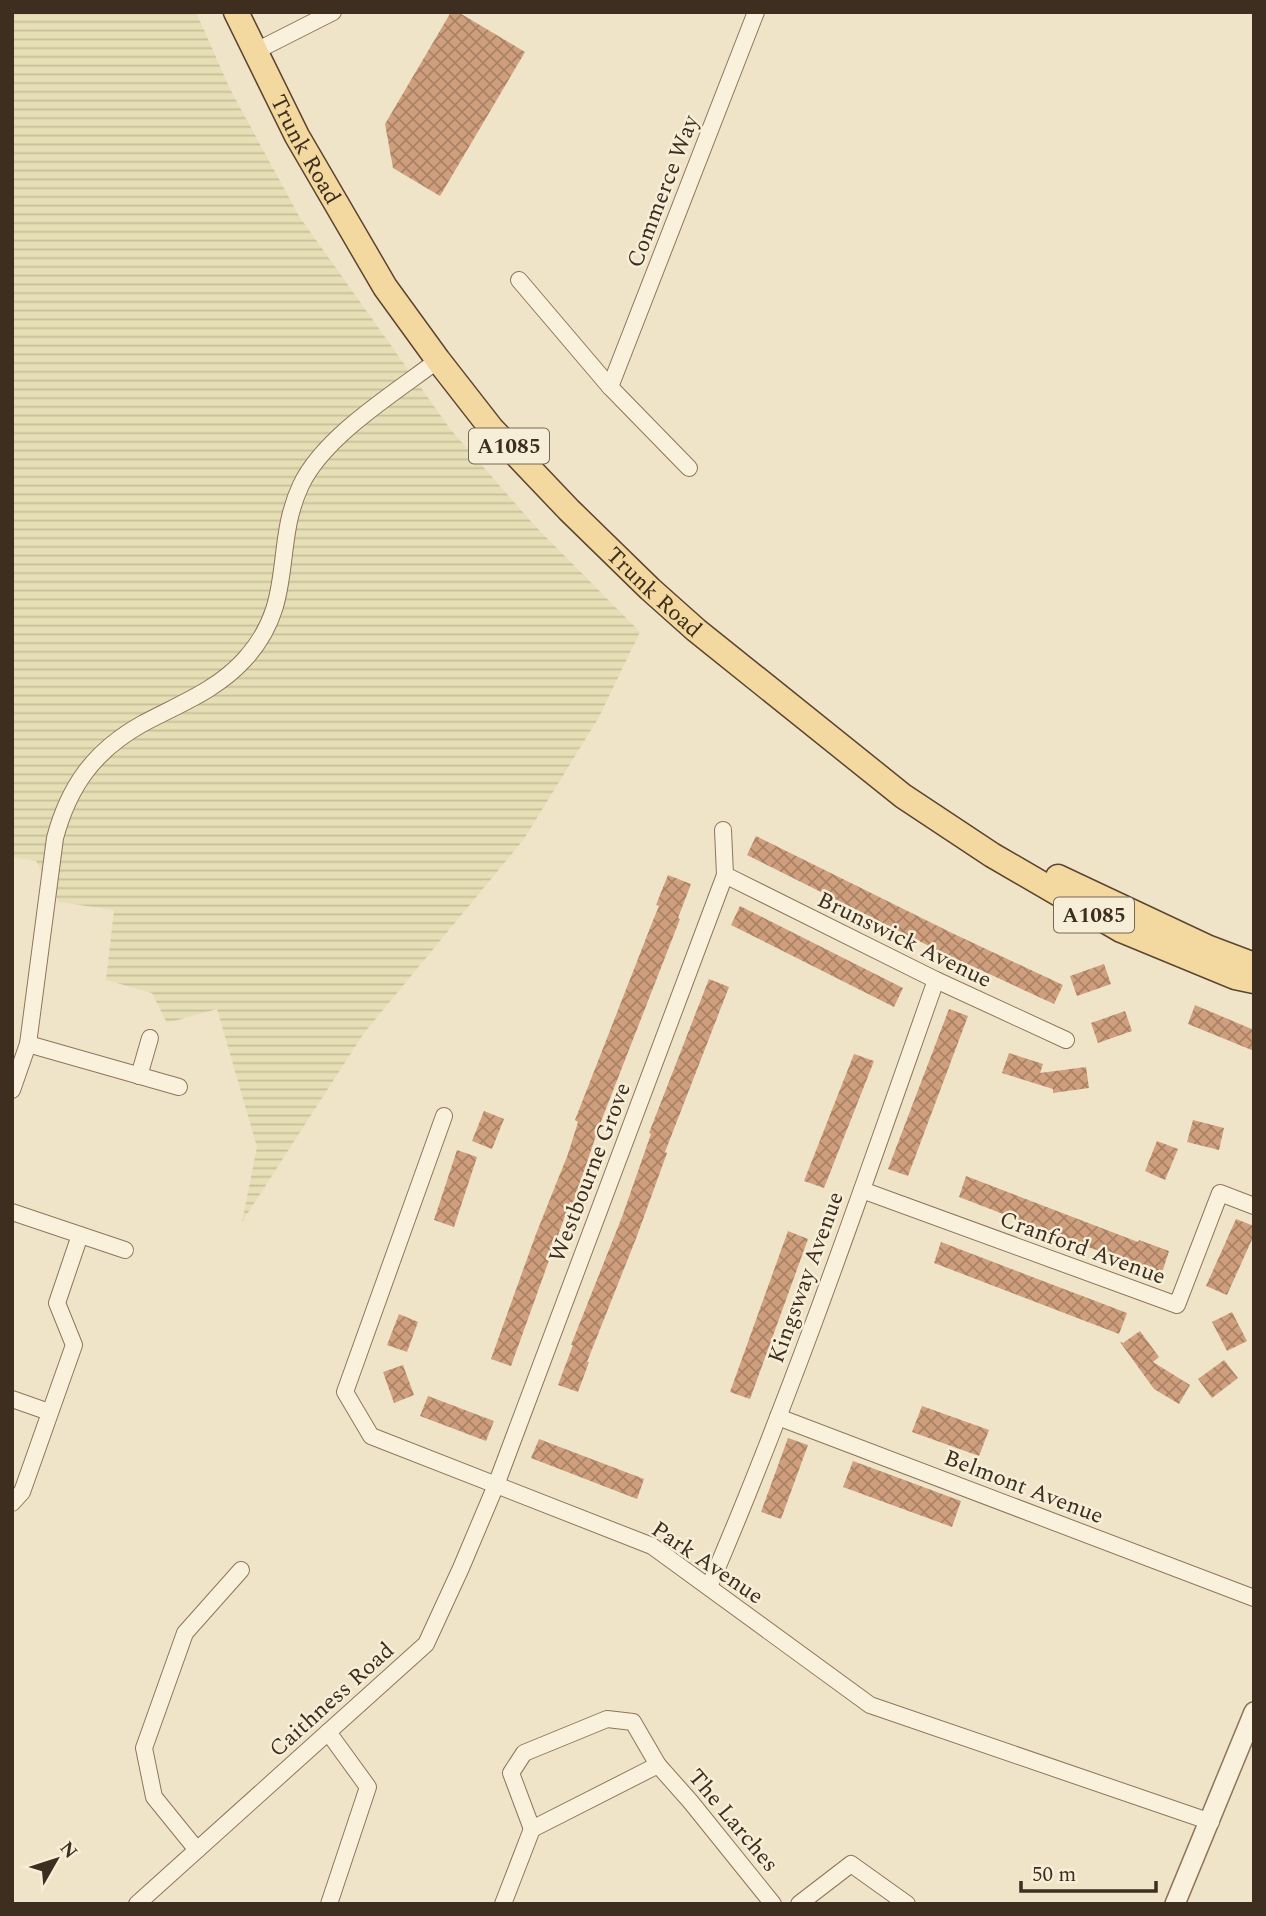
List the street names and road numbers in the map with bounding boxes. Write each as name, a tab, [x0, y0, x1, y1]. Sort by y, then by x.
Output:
street label: Trunk Road	[260, 89, 349, 211]
street label: Commerce Way	[618, 109, 709, 273]
road number: A1085	[469, 428, 549, 464]
street label: Trunk Road	[597, 539, 710, 647]
street label: Brunswick Avenue	[811, 883, 998, 998]
road number: A1085	[1054, 898, 1134, 932]
street label: Westbourne Grove	[540, 1077, 641, 1268]
street label: Kingsway Avenue	[759, 1187, 854, 1368]
street label: Cranford Avenue	[994, 1202, 1170, 1295]
street label: Belmont Avenue	[938, 1441, 1108, 1534]
street label: Park Avenue	[644, 1513, 770, 1614]
street label: Caithness Road	[261, 1634, 403, 1766]
street label: The Larches	[679, 1761, 787, 1881]

